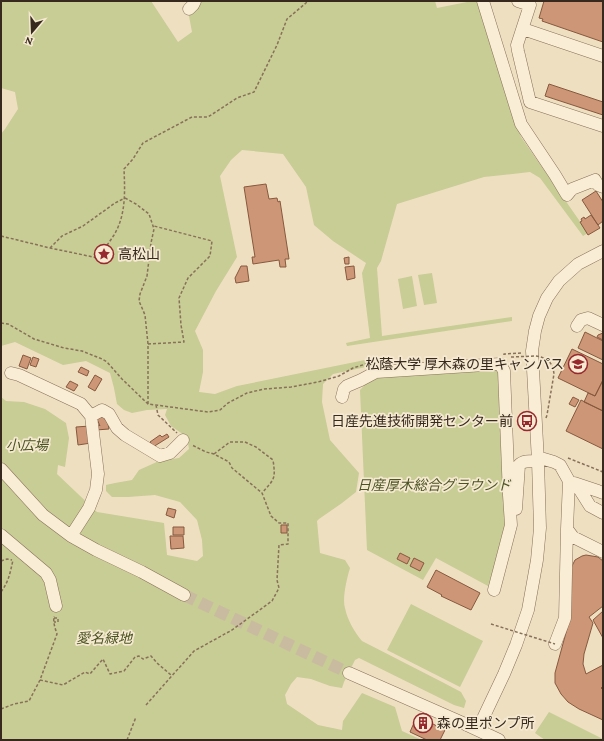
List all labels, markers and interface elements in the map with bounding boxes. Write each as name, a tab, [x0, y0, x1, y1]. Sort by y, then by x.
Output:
north arrow	[12, 12, 52, 52]
text: N	[23, 34, 34, 48]
place icon: 高松山	[93, 243, 115, 265]
place label: 高松山	[118, 246, 160, 262]
school or university icon: 松蔭大学 厚木森の里キャンパス	[567, 353, 589, 375]
place label: 松蔭大学 厚木森の里キャンパス	[365, 356, 564, 372]
bus stop icon: 日産先進技術開発センター前	[516, 410, 538, 432]
place label: 日産先進技術開発センター前	[331, 413, 513, 429]
park label: 小広場	[6, 437, 50, 453]
park label: 日産厚木総合グラウンド	[357, 477, 512, 493]
park label: 愛名緑地	[76, 630, 134, 646]
building icon: 森の里ポンプ所	[412, 712, 434, 734]
place label: 森の里ポンプ所	[437, 715, 535, 731]

